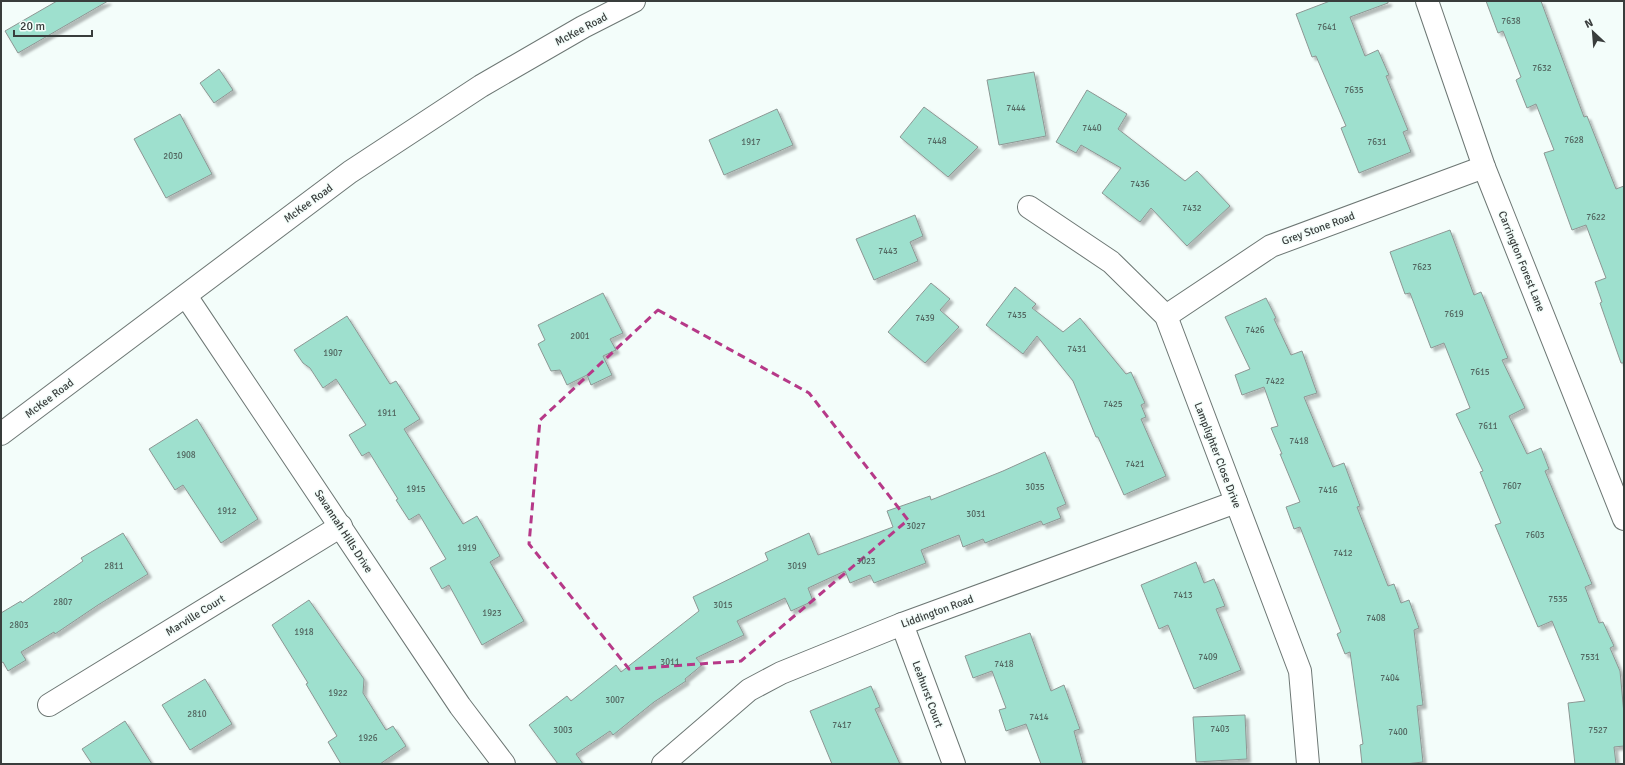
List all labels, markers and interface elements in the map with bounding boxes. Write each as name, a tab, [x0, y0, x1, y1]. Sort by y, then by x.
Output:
street label: McKee Road	[553, 10, 610, 49]
scale bar	[14, 12, 92, 38]
north arrow	[1573, 12, 1613, 52]
house number: 7638	[1501, 16, 1521, 27]
text: N	[1583, 16, 1595, 31]
text: 20 m	[20, 19, 45, 34]
house number: 7641	[1317, 22, 1337, 33]
house number: 7632	[1532, 63, 1552, 74]
house number: 7635	[1344, 85, 1364, 96]
house number: 7444	[1006, 103, 1026, 114]
house number: 7440	[1082, 123, 1102, 134]
house number: 7628	[1564, 135, 1584, 146]
house number: 7448	[927, 136, 947, 147]
house number: 1917	[741, 137, 761, 148]
house number: 7631	[1367, 137, 1387, 148]
house number: 2030	[163, 151, 183, 162]
house number: 7436	[1130, 179, 1150, 190]
street label: McKee Road	[281, 181, 335, 226]
house number: 7432	[1182, 203, 1202, 214]
street label: Grey Stone Road	[1280, 209, 1357, 248]
street label: Carrington Forest Lane	[1495, 209, 1548, 313]
house number: 7622	[1586, 212, 1606, 223]
house number: 7443	[878, 246, 898, 257]
house number: 7623	[1412, 262, 1432, 273]
house number: 7619	[1444, 309, 1464, 320]
house number: 7435	[1007, 310, 1027, 321]
house number: 7439	[915, 313, 935, 324]
house number: 7426	[1245, 325, 1265, 336]
house number: 2001	[570, 331, 590, 342]
house number: 7431	[1067, 344, 1087, 355]
house number: 1907	[323, 348, 343, 359]
house number: 7615	[1470, 367, 1490, 378]
street label: McKee Road	[22, 376, 76, 421]
house number: 7422	[1265, 376, 1285, 387]
house number: 7425	[1103, 399, 1123, 410]
street label: Lamplighter Close Drive	[1191, 400, 1244, 510]
house number: 1911	[377, 408, 397, 419]
house number: 7611	[1478, 421, 1498, 432]
house number: 7418	[1289, 436, 1309, 447]
house number: 1908	[176, 450, 196, 461]
house number: 7421	[1125, 459, 1145, 470]
house number: 7607	[1502, 481, 1522, 492]
house number: 3035	[1025, 482, 1045, 493]
house number: 1915	[406, 484, 426, 495]
house number: 7416	[1318, 485, 1338, 496]
street label: Savannah Hills Drive	[312, 487, 375, 575]
house number: 1912	[217, 506, 237, 517]
house number: 3031	[966, 509, 986, 520]
house number: 3027	[906, 521, 926, 532]
house number: 7603	[1525, 530, 1545, 541]
house number: 1919	[457, 543, 477, 554]
house number: 7412	[1333, 548, 1353, 559]
house number: 3023	[856, 556, 876, 567]
house number: 2811	[104, 561, 124, 572]
house number: 3019	[787, 561, 807, 572]
house number: 7413	[1173, 590, 1193, 601]
street label: Marville Court	[163, 592, 227, 639]
street label: Liddington Road	[899, 592, 975, 631]
house number: 7535	[1548, 594, 1568, 605]
house number: 2807	[53, 597, 73, 608]
house number: 3015	[713, 600, 733, 611]
house number: 1923	[482, 608, 502, 619]
house number: 7408	[1366, 613, 1386, 624]
house number: 2803	[9, 620, 29, 631]
house number: 1918	[294, 627, 314, 638]
house number: 7409	[1198, 652, 1218, 663]
house number: 7531	[1580, 652, 1600, 663]
house number: 3011	[660, 657, 680, 668]
street label: Leahurst Court	[909, 659, 946, 729]
house number: 7418	[994, 659, 1014, 670]
house number: 7404	[1380, 673, 1400, 684]
house number: 1922	[328, 688, 348, 699]
house number: 3007	[605, 695, 625, 706]
house number: 2810	[187, 709, 207, 720]
house number: 7414	[1029, 712, 1049, 723]
house number: 7417	[832, 720, 852, 731]
house number: 7403	[1210, 724, 1230, 735]
house number: 3003	[553, 725, 573, 736]
house number: 7527	[1588, 725, 1608, 736]
house number: 7400	[1388, 727, 1408, 738]
house number: 1926	[358, 733, 378, 744]

